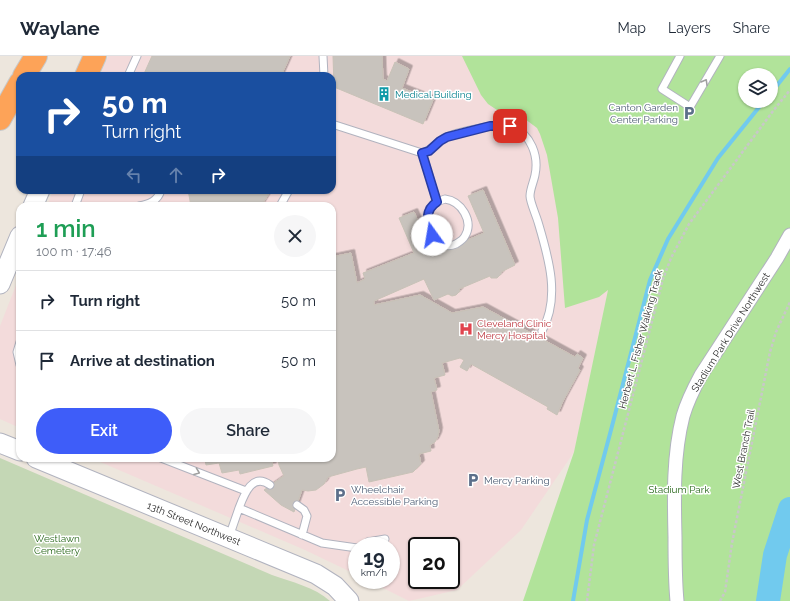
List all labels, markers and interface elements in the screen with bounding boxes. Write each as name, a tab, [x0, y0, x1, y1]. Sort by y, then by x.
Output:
text: Waylane	[20, 17, 100, 39]
text: Map	[618, 20, 646, 36]
text: Layers	[668, 20, 711, 36]
text: Share	[733, 20, 770, 36]
map controls	[738, 68, 778, 108]
button: layers	[738, 68, 778, 108]
one-way arrow	[700, 78, 707, 86]
building icon: Medical Building	[376, 86, 392, 102]
text: 50 m	[102, 87, 168, 120]
icon: right	[36, 88, 88, 140]
place label: Medical Building	[395, 89, 472, 100]
place label: Canton Garden Center Parking	[608, 102, 678, 125]
parking icon: Canton Garden Center Parking	[681, 105, 697, 121]
pin	[493, 109, 527, 143]
icon: arrive	[499, 115, 521, 137]
text: Turn right	[102, 121, 181, 142]
icon: left	[123, 164, 145, 186]
icon: ahead	[165, 164, 187, 186]
icon: right	[207, 164, 229, 186]
text: 1 min	[36, 214, 96, 243]
position arrow	[411, 214, 453, 256]
button: close	[274, 215, 316, 257]
text: 100 m · 17:46	[36, 244, 112, 259]
street label: Herbert L. Fisher Walking Track	[617, 268, 665, 410]
street label: Stadium Park Drive Northwest	[689, 270, 772, 394]
icon: right	[36, 290, 58, 312]
text: Turn right	[70, 292, 140, 310]
text: 50 m	[281, 292, 316, 310]
place label: Cleveland Clinic Mercy Hospital	[477, 318, 552, 341]
hospital icon: Cleveland Clinic Mercy Hospital	[458, 321, 474, 337]
icon: arrive	[36, 350, 58, 372]
text: Arrive at destination	[70, 352, 215, 370]
text: 50 m	[281, 352, 316, 370]
button: Exit	[36, 408, 172, 454]
button: Share	[180, 408, 316, 454]
street label: West Branch Trail	[730, 408, 757, 490]
one-way arrow	[194, 468, 201, 476]
parking icon: Mercy Parking	[465, 472, 481, 488]
place label: Mercy Parking	[484, 475, 550, 486]
place label: Wheelchair Accessible Parking	[351, 484, 438, 507]
park label: Stadium Park	[648, 484, 710, 495]
parking icon: Wheelchair Accessible Parking	[332, 487, 348, 503]
street label: 13th Street Northwest	[145, 500, 243, 547]
park label: Westlawn Cemetery	[34, 533, 80, 556]
speed limit sign: 20	[408, 537, 460, 589]
text: 19	[363, 546, 385, 570]
text: km/h	[361, 567, 387, 578]

